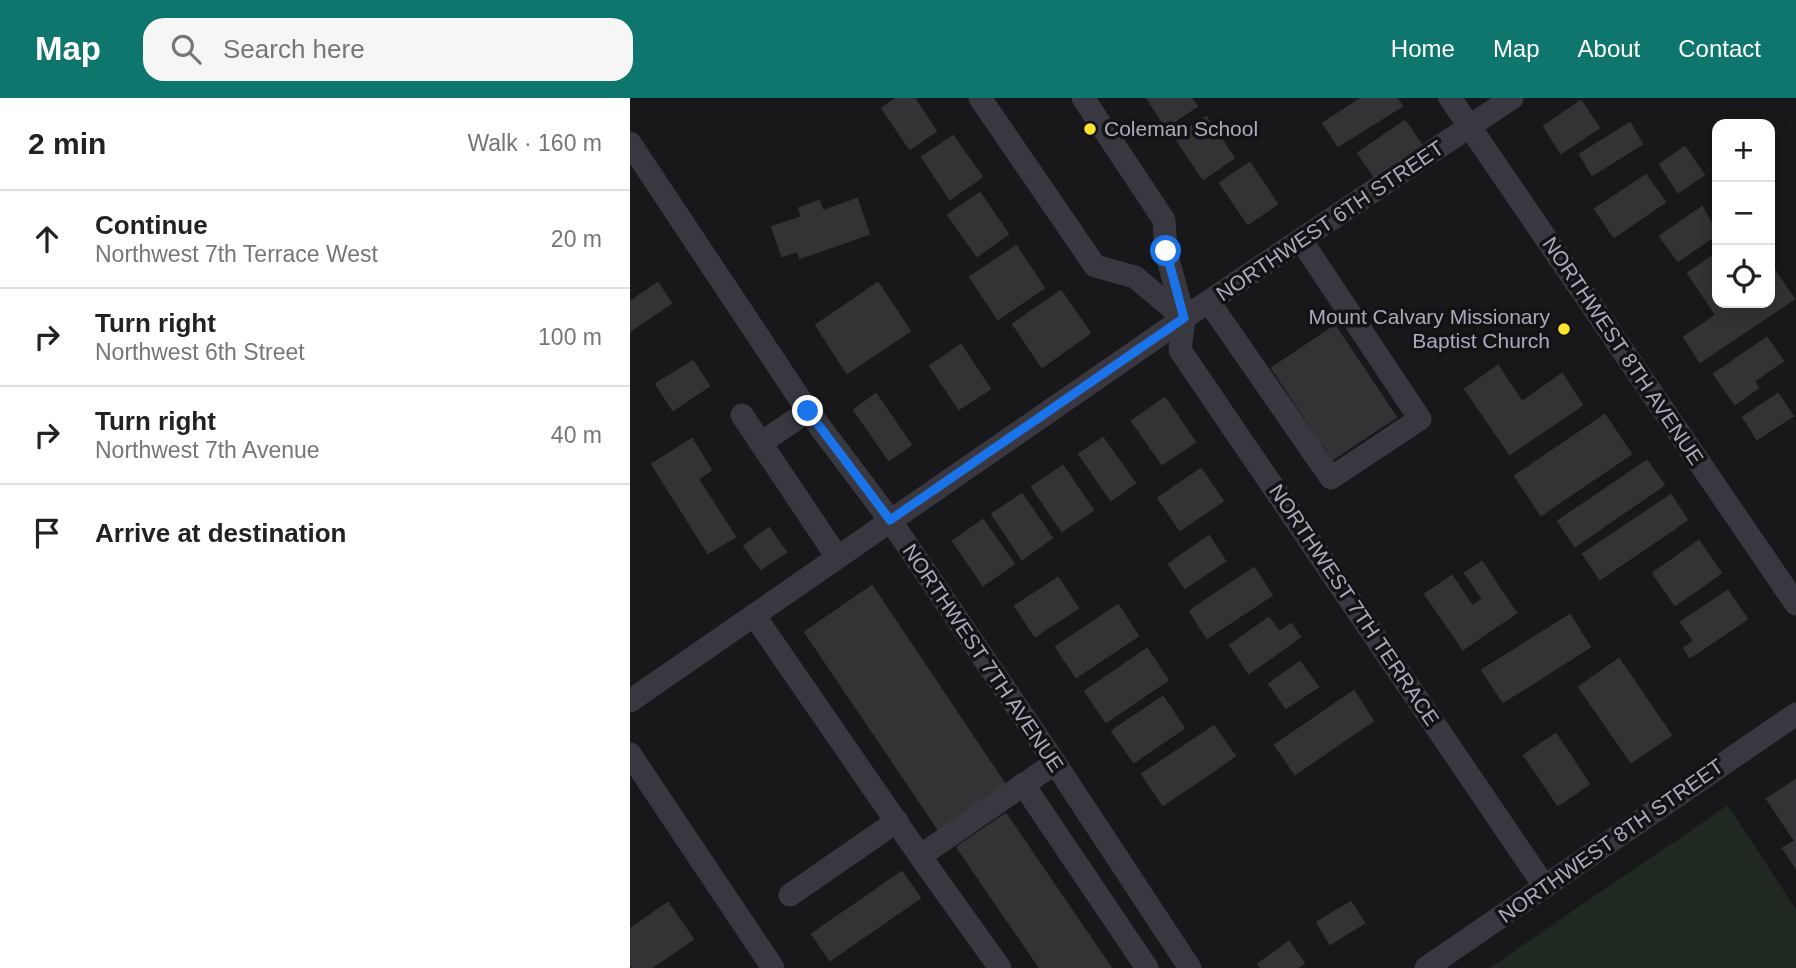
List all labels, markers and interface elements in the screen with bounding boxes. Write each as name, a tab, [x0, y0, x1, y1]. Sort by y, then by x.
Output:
search box	[143, 18, 633, 81]
text: Map	[35, 30, 101, 67]
icon: search	[167, 30, 205, 68]
text: Search here	[223, 34, 365, 64]
text: Home	[1391, 35, 1455, 62]
text: Map	[1493, 35, 1540, 62]
text: About	[1578, 35, 1640, 62]
text: Contact	[1678, 35, 1761, 62]
place label: Coleman School	[1104, 117, 1258, 140]
map controls	[1712, 119, 1775, 308]
button: +	[1712, 119, 1775, 182]
marker: Coleman School	[1082, 121, 1098, 137]
text: 2 min	[28, 127, 106, 160]
text: Walk · 160 m	[467, 130, 602, 156]
street label: NORTHWEST 6TH STREET	[1212, 136, 1448, 305]
button: −	[1712, 182, 1775, 245]
text: Continue	[95, 210, 208, 240]
icon: ahead	[28, 220, 66, 258]
text: 20 m	[551, 226, 602, 252]
street label: NORTHWEST 8TH AVENUE	[1539, 233, 1708, 469]
route start	[1150, 235, 1181, 266]
text: Northwest 7th Terrace West	[95, 241, 378, 267]
button: locate	[1712, 245, 1775, 308]
place label: Mount Calvary Missionary Baptist Church	[1308, 305, 1550, 352]
text: Turn right	[95, 308, 216, 338]
icon: right	[28, 318, 66, 356]
marker: Mount Calvary Missionary Baptist Church	[1556, 321, 1572, 337]
text: 100 m	[538, 324, 602, 350]
text: Northwest 6th Street	[95, 339, 305, 365]
route end	[792, 395, 823, 426]
text: Turn right	[95, 406, 216, 436]
icon: right	[28, 416, 66, 454]
text: 40 m	[551, 422, 602, 448]
text: Northwest 7th Avenue	[95, 437, 320, 463]
street label: NORTHWEST 7TH TERRACE	[1265, 480, 1444, 730]
icon: arrive	[28, 514, 66, 552]
text: Arrive at destination	[95, 518, 346, 548]
street label: NORTHWEST 7TH AVENUE	[899, 540, 1068, 776]
street label: NORTHWEST 8TH STREET	[1494, 754, 1728, 927]

